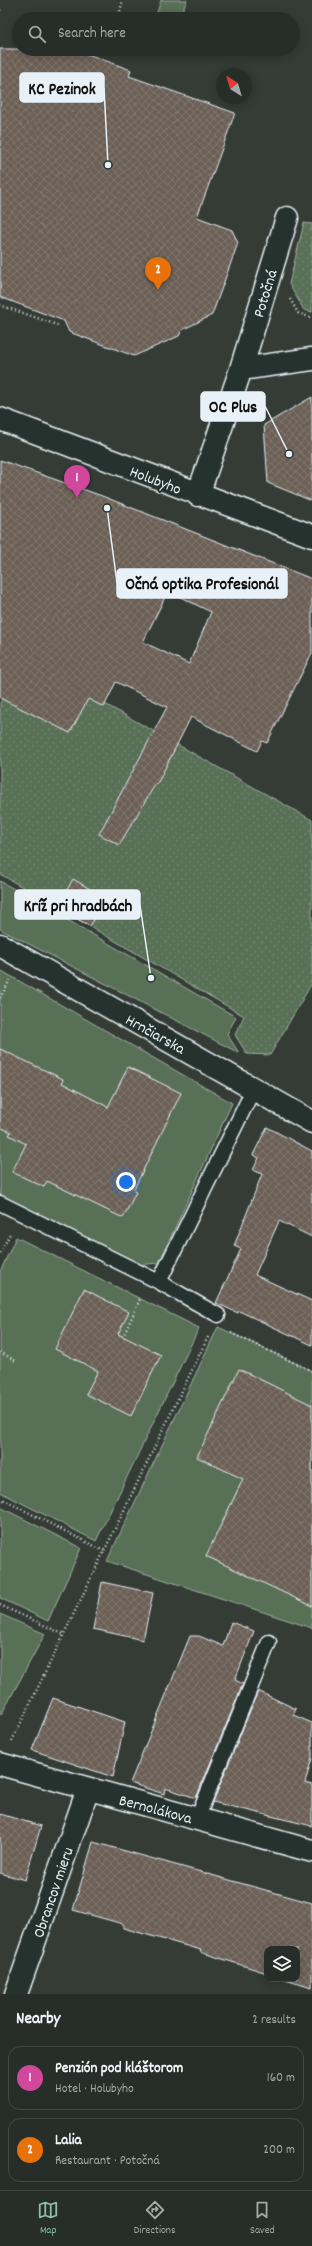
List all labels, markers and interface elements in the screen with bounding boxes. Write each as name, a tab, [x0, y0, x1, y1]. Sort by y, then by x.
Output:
search box	[12, 12, 300, 56]
icon: search	[26, 23, 48, 45]
text: Search here	[58, 23, 126, 45]
north arrow	[216, 68, 252, 104]
callout: KC Pezinok	[20, 73, 104, 102]
text: KC Pezinok	[28, 79, 96, 103]
pin: 2	[145, 257, 171, 290]
street label: Potočná	[248, 267, 285, 321]
callout: OC Plus	[201, 392, 265, 421]
text: OC Plus	[209, 397, 257, 421]
street label: Holubyho	[126, 461, 184, 502]
pin: 1	[64, 465, 90, 498]
callout: Očná optika Profesionál	[117, 569, 287, 598]
text: Očná optika Profesionál	[125, 574, 280, 598]
callout: Kríž pri hradbách	[15, 890, 140, 919]
text: Kríž pri hradbách	[24, 896, 133, 920]
street label: Hrnčiarska	[121, 1009, 189, 1061]
your location	[116, 1172, 136, 1192]
street label: Bernolákova	[116, 1790, 195, 1831]
street label: Obrancov mieru	[28, 1844, 81, 1941]
map controls	[264, 1946, 300, 1982]
button: layers	[264, 1946, 300, 1982]
text: Nearby	[16, 2008, 60, 2032]
text: 2 results	[252, 2011, 296, 2030]
text: Penzión pod kláštorom	[55, 2058, 183, 2080]
text: 1	[29, 2069, 31, 2088]
text: 160 m	[267, 2069, 295, 2088]
text: Hotel · Holubyho	[55, 2080, 134, 2099]
text: Lalia	[55, 2130, 82, 2152]
text: 2	[27, 2141, 33, 2160]
text: 200 m	[263, 2141, 295, 2160]
text: Restaurant · Potočná	[55, 2152, 160, 2171]
tab: Map	[37, 2199, 59, 2239]
tab: Directions	[134, 2199, 176, 2239]
tab: Saved	[250, 2199, 275, 2239]

